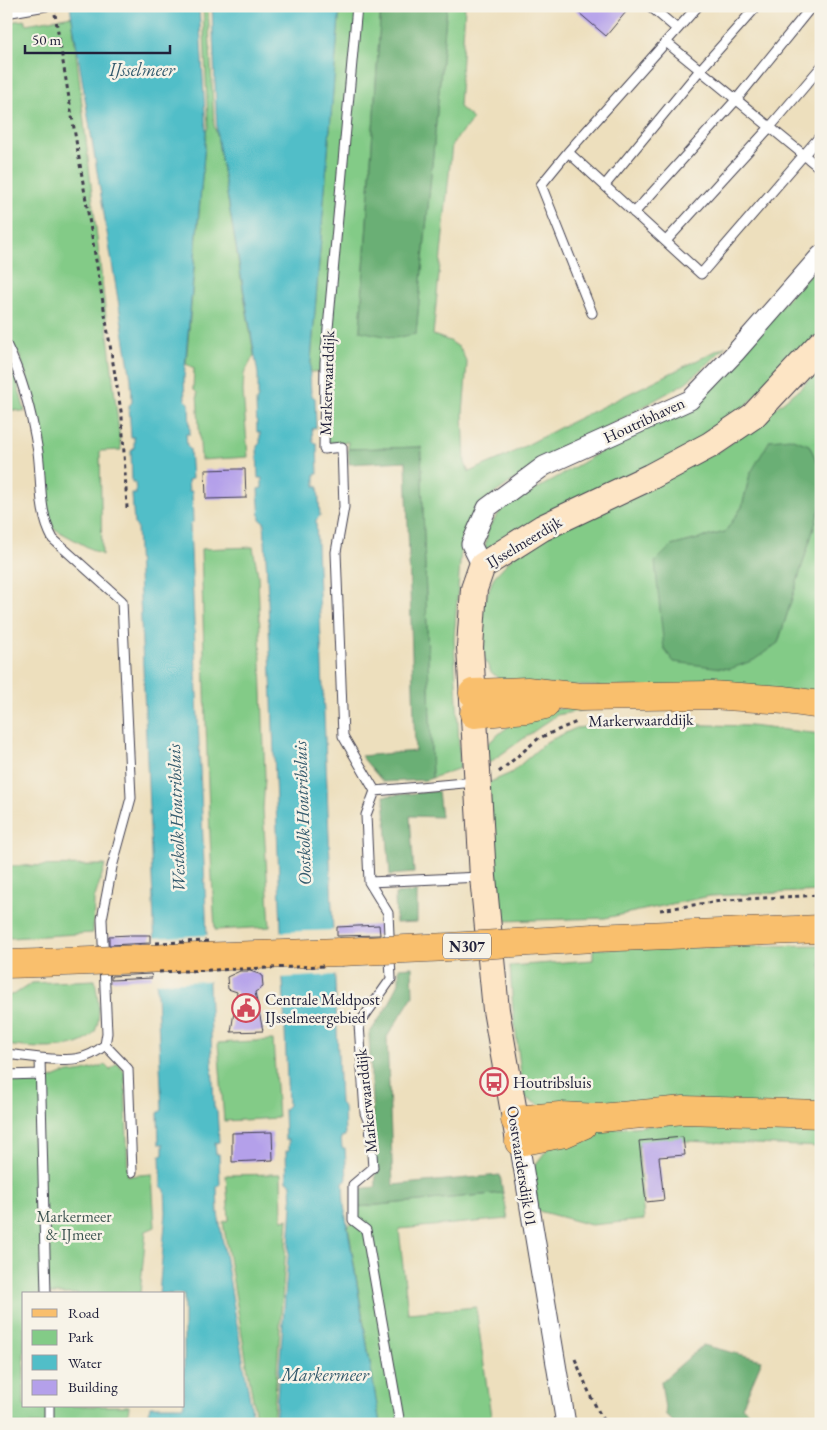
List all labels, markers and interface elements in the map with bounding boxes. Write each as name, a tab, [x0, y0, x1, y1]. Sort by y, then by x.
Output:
scale bar	[25, 22, 170, 54]
text: 50 m	[32, 30, 61, 49]
water label: IJsselmeer	[108, 58, 176, 81]
street label: Markerwaarddijk	[315, 330, 339, 436]
street label: Houtribhaven	[600, 392, 688, 448]
street label: IJsselmeerdijk	[482, 511, 566, 573]
street label: Markerwaarddijk	[588, 709, 694, 731]
water label: Oostkolk Houtribsluis	[288, 739, 316, 886]
water label: Westkolk Houtribsluis	[162, 742, 190, 893]
road number: N307	[443, 934, 491, 958]
place label: Centrale Meldpost IJsselmeergebied	[265, 989, 380, 1028]
public building icon: Centrale Meldpost IJsselmeergebied	[231, 993, 261, 1023]
street label: Markerwaarddijk	[350, 1047, 382, 1154]
bus stop icon: Houtribsluis	[479, 1067, 509, 1097]
place label: Houtribsluis	[513, 1072, 591, 1093]
street label: Oostvaardersdijk 01	[502, 1104, 542, 1228]
park label: Markermeer & IJmeer	[36, 1206, 112, 1245]
legend	[22, 1292, 185, 1408]
text: Road	[68, 1303, 100, 1322]
text: Park	[68, 1327, 95, 1346]
text: Water	[68, 1353, 102, 1372]
water label: Markermeer	[280, 1363, 370, 1386]
text: Building	[68, 1377, 118, 1396]

